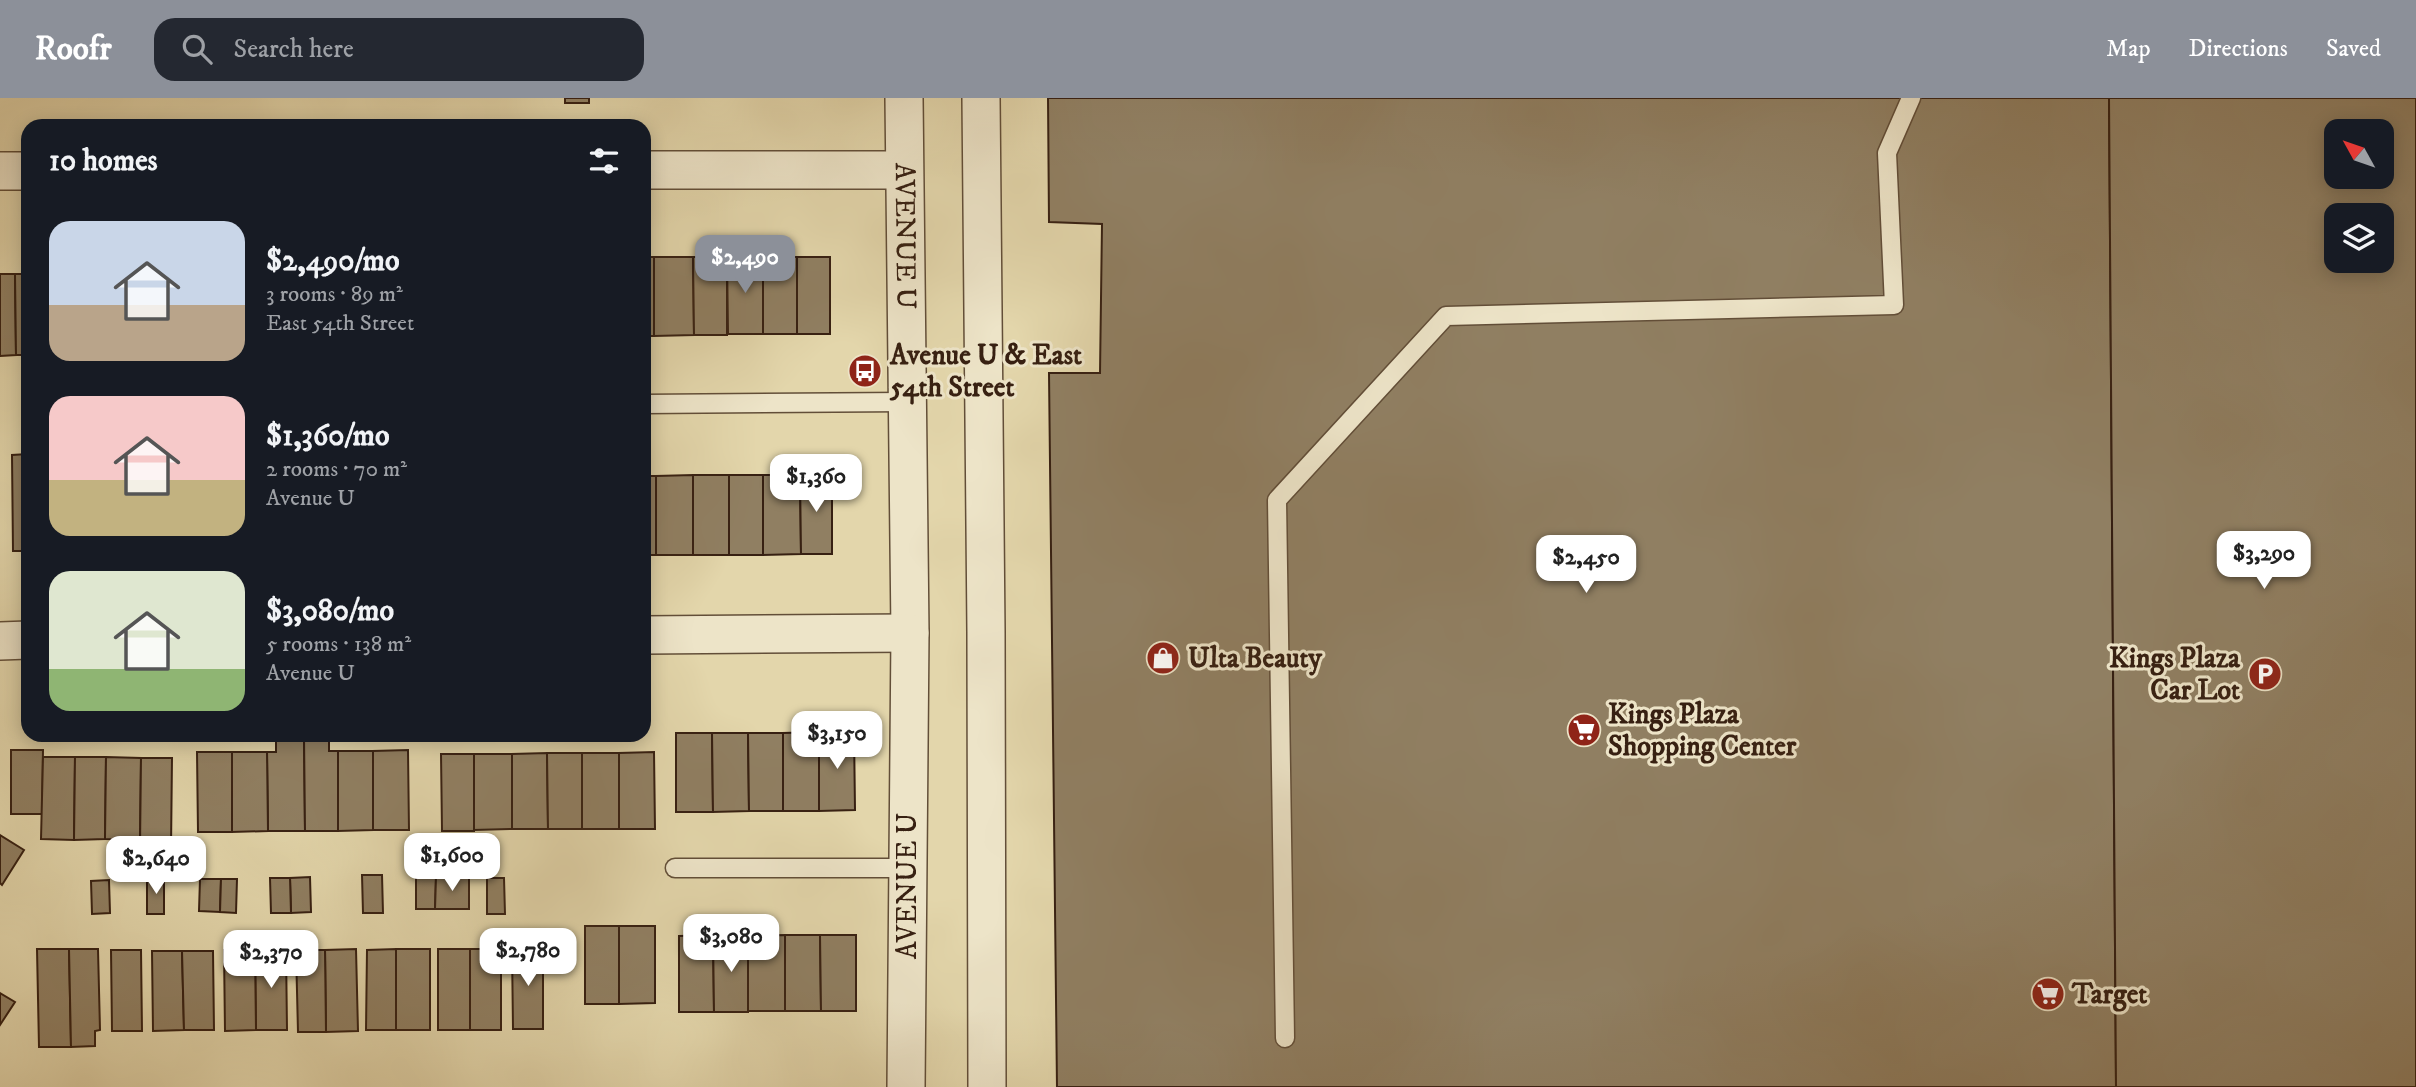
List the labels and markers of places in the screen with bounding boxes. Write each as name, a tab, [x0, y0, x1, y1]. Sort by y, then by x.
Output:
pin: $2,490	[688, 236, 802, 295]
place label: Avenue U & East 54th Street	[889, 338, 1082, 405]
bus stop icon: Avenue U & East 54th Street	[846, 352, 884, 390]
pin: $1,360	[759, 454, 873, 514]
pin: $3,290	[2207, 532, 2321, 591]
pin: $2,450	[1529, 536, 1643, 595]
shop icon: Ulta Beauty	[1144, 639, 1182, 677]
place label: Ulta Beauty	[1188, 641, 1323, 676]
place label: Kings Plaza Car Lot	[2109, 641, 2241, 708]
parking icon: Kings Plaza Car Lot	[2246, 655, 2284, 693]
place label: Kings Plaza Shopping Center	[1608, 697, 1797, 764]
supermarket icon: Kings Plaza Shopping Center	[1565, 711, 1603, 749]
pin: $3,150	[780, 712, 894, 771]
pin: $1,600	[395, 834, 509, 893]
pin: $2,640	[99, 836, 213, 896]
pin: $3,080	[674, 914, 788, 974]
pin: $2,780	[471, 928, 585, 988]
pin: $2,370	[214, 930, 328, 990]
supermarket icon: Target	[2029, 975, 2067, 1013]
place label: Target	[2071, 977, 2147, 1012]

